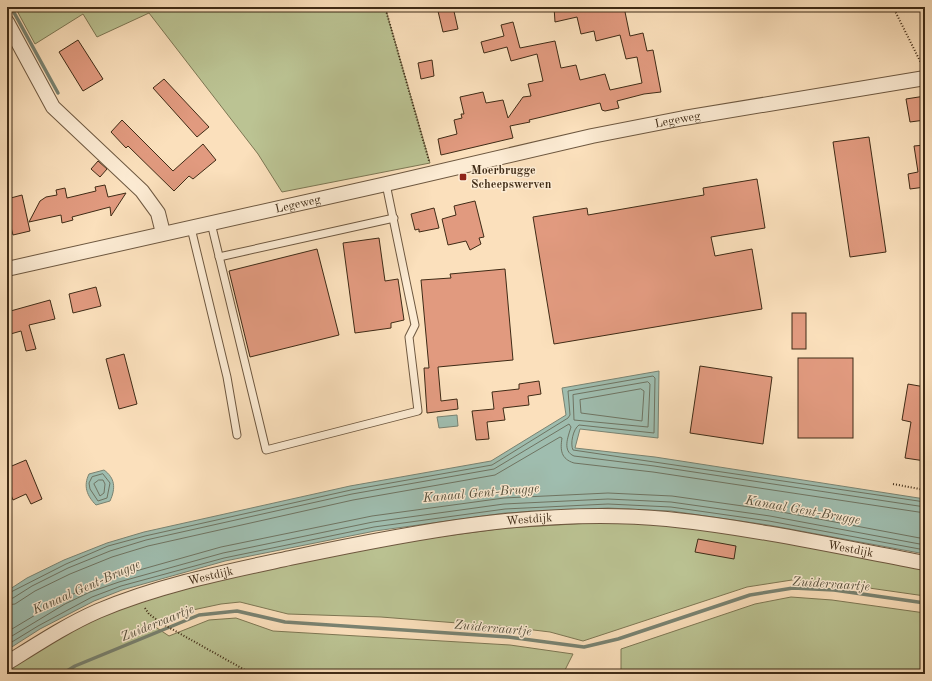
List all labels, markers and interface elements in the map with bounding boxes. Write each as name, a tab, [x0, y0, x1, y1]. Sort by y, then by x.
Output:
street label: Legeweg	[654, 110, 702, 131]
place label: Moerbrugge Scheepswerven	[471, 165, 552, 191]
marker: Moerbrugge Scheepswerven	[458, 172, 468, 182]
street label: Legeweg	[274, 194, 322, 216]
water label: Kanaal Gent-Brugge	[421, 482, 540, 505]
water label: Kanaal Gent-Brugge	[743, 494, 861, 527]
street label: Westdijk	[506, 512, 553, 528]
street label: Westdijk	[827, 539, 874, 560]
water label: Kanaal Gent-Brugge	[30, 558, 143, 617]
street label: Westdijk	[187, 565, 235, 588]
water label: Zuidervaartje	[792, 575, 870, 594]
water label: Zuidervaartje	[119, 603, 196, 644]
water label: Zuidervaartje	[454, 619, 532, 638]

